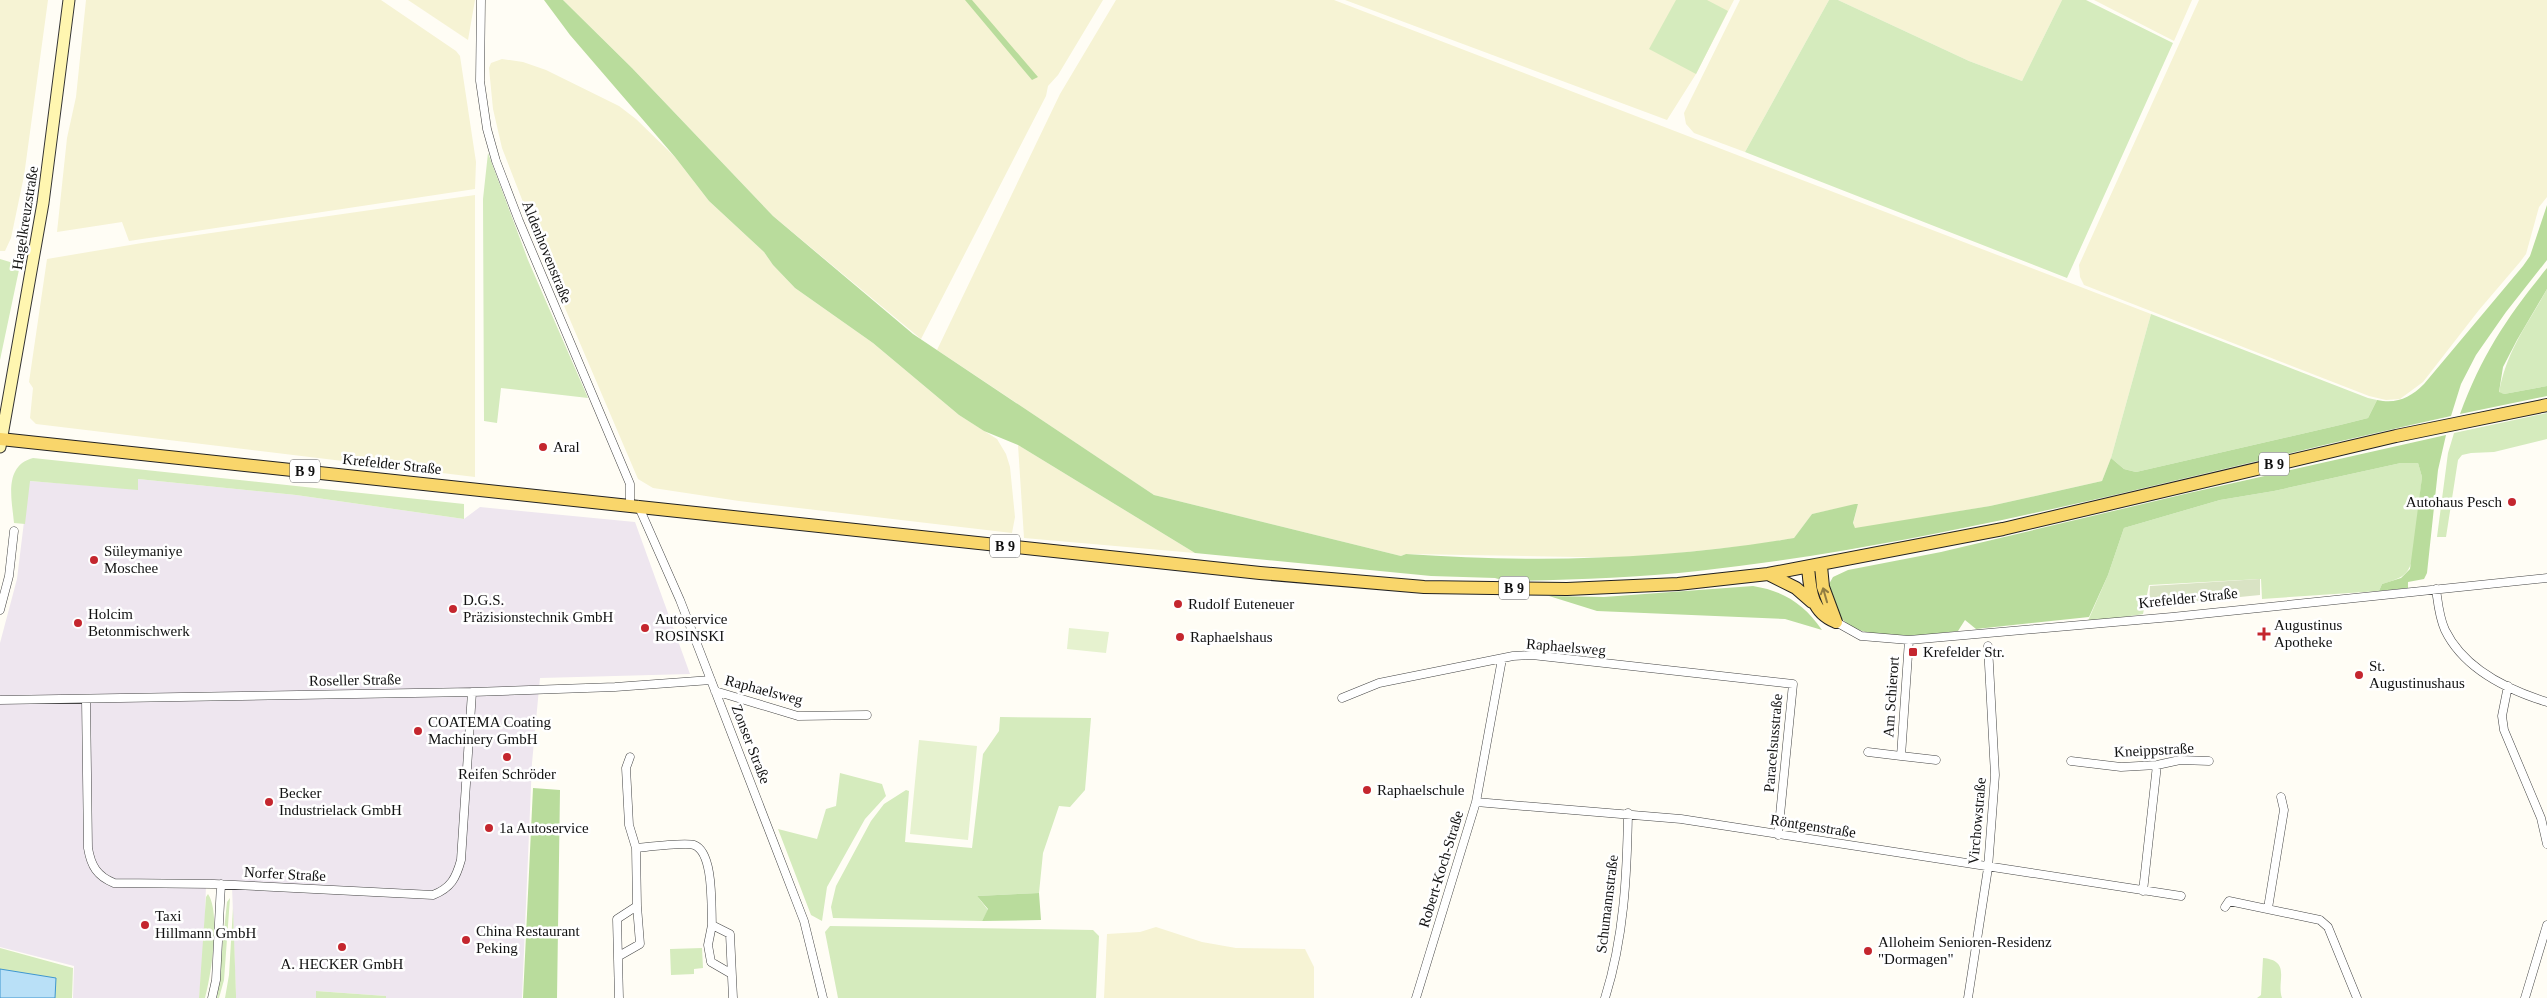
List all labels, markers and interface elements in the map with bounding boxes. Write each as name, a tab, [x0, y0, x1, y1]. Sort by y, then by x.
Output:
street label: Hagelkreuzstraße	[9, 165, 41, 271]
street label: Aldenhovenstraße	[519, 198, 575, 306]
place label: Aral	[553, 439, 580, 455]
marker: Aral	[537, 441, 549, 453]
street label: Krefelder Straße	[342, 451, 443, 477]
road number: B 9	[2259, 452, 2289, 476]
road number: B 9	[290, 460, 320, 482]
place label: Autohaus Pesch	[2406, 494, 2502, 510]
marker: Autohaus Pesch	[2506, 496, 2518, 508]
road number: B 9	[990, 534, 1020, 558]
place label: Süleymaniye Moschee	[104, 543, 183, 576]
marker: Süleymaniye Moschee	[88, 554, 100, 566]
road number: B 9	[1499, 576, 1529, 600]
street label: Krefelder Straße	[2138, 585, 2239, 611]
one-way arrow	[1820, 587, 1829, 603]
place label: D.G.S. Präzisionstechnik GmbH	[463, 592, 614, 625]
place label: Rudolf Euteneuer	[1188, 596, 1294, 612]
marker: Rudolf Euteneuer	[1172, 598, 1184, 610]
marker: D.G.S. Präzisionstechnik GmbH	[447, 603, 459, 615]
place label: Holcim Betonmischwerk	[88, 606, 190, 639]
place label: Autoservice ROSINSKI	[655, 611, 728, 644]
marker: Holcim Betonmischwerk	[72, 617, 84, 629]
place label: Augustinus Apotheke	[2274, 617, 2343, 650]
marker: Autoservice ROSINSKI	[639, 622, 651, 634]
marker: Augustinus Apotheke	[2258, 628, 2270, 640]
place label: Raphaelshaus	[1190, 629, 1273, 645]
marker: Raphaelshaus	[1174, 631, 1186, 643]
street label: Raphaelsweg	[1525, 636, 1607, 658]
place label: Krefelder Str.	[1923, 644, 2005, 660]
marker: Krefelder Str.	[1907, 646, 1919, 658]
street label: Am Schierort	[1880, 655, 1902, 738]
place label: St. Augustinushaus	[2369, 658, 2465, 691]
marker: St. Augustinushaus	[2353, 669, 2365, 681]
street label: Roseller Straße	[309, 671, 402, 689]
street label: Raphaelsweg	[723, 672, 805, 708]
street label: Paracelsusstraße	[1761, 693, 1785, 793]
street label: Zonser Straße	[729, 702, 774, 786]
place label: COATEMA Coating Machinery GmbH	[428, 714, 551, 747]
marker: COATEMA Coating Machinery GmbH	[412, 725, 424, 737]
street label: Kneippstraße	[2114, 740, 2195, 760]
marker: Reifen Schröder	[501, 751, 513, 763]
place label: Reifen Schröder	[458, 766, 556, 782]
street label: Virchowstraße	[1965, 776, 1989, 865]
place label: Raphaelschule	[1377, 782, 1465, 798]
marker: Raphaelschule	[1361, 784, 1373, 796]
place label: Becker Industrielack GmbH	[279, 785, 402, 818]
marker: Becker Industrielack GmbH	[263, 796, 275, 808]
street label: Robert-Koch-Straße	[1416, 808, 1467, 930]
street label: Röntgenstraße	[1769, 811, 1857, 841]
place label: 1a Autoservice	[499, 820, 589, 836]
marker: 1a Autoservice	[483, 822, 495, 834]
street label: Schumannstraße	[1593, 853, 1621, 954]
street label: Norfer Straße	[244, 864, 327, 884]
place label: Taxi Hillmann GmbH	[155, 908, 256, 941]
marker: Taxi Hillmann GmbH	[139, 919, 151, 931]
place label: China Restaurant Peking	[476, 923, 581, 956]
marker: China Restaurant Peking	[460, 934, 472, 946]
place label: Alloheim Senioren-Residenz "Dormagen"	[1878, 934, 2052, 967]
marker: A. HECKER GmbH	[336, 941, 348, 953]
marker: Alloheim Senioren-Residenz "Dormagen"	[1862, 945, 1874, 957]
place label: A. HECKER GmbH	[281, 956, 404, 972]

